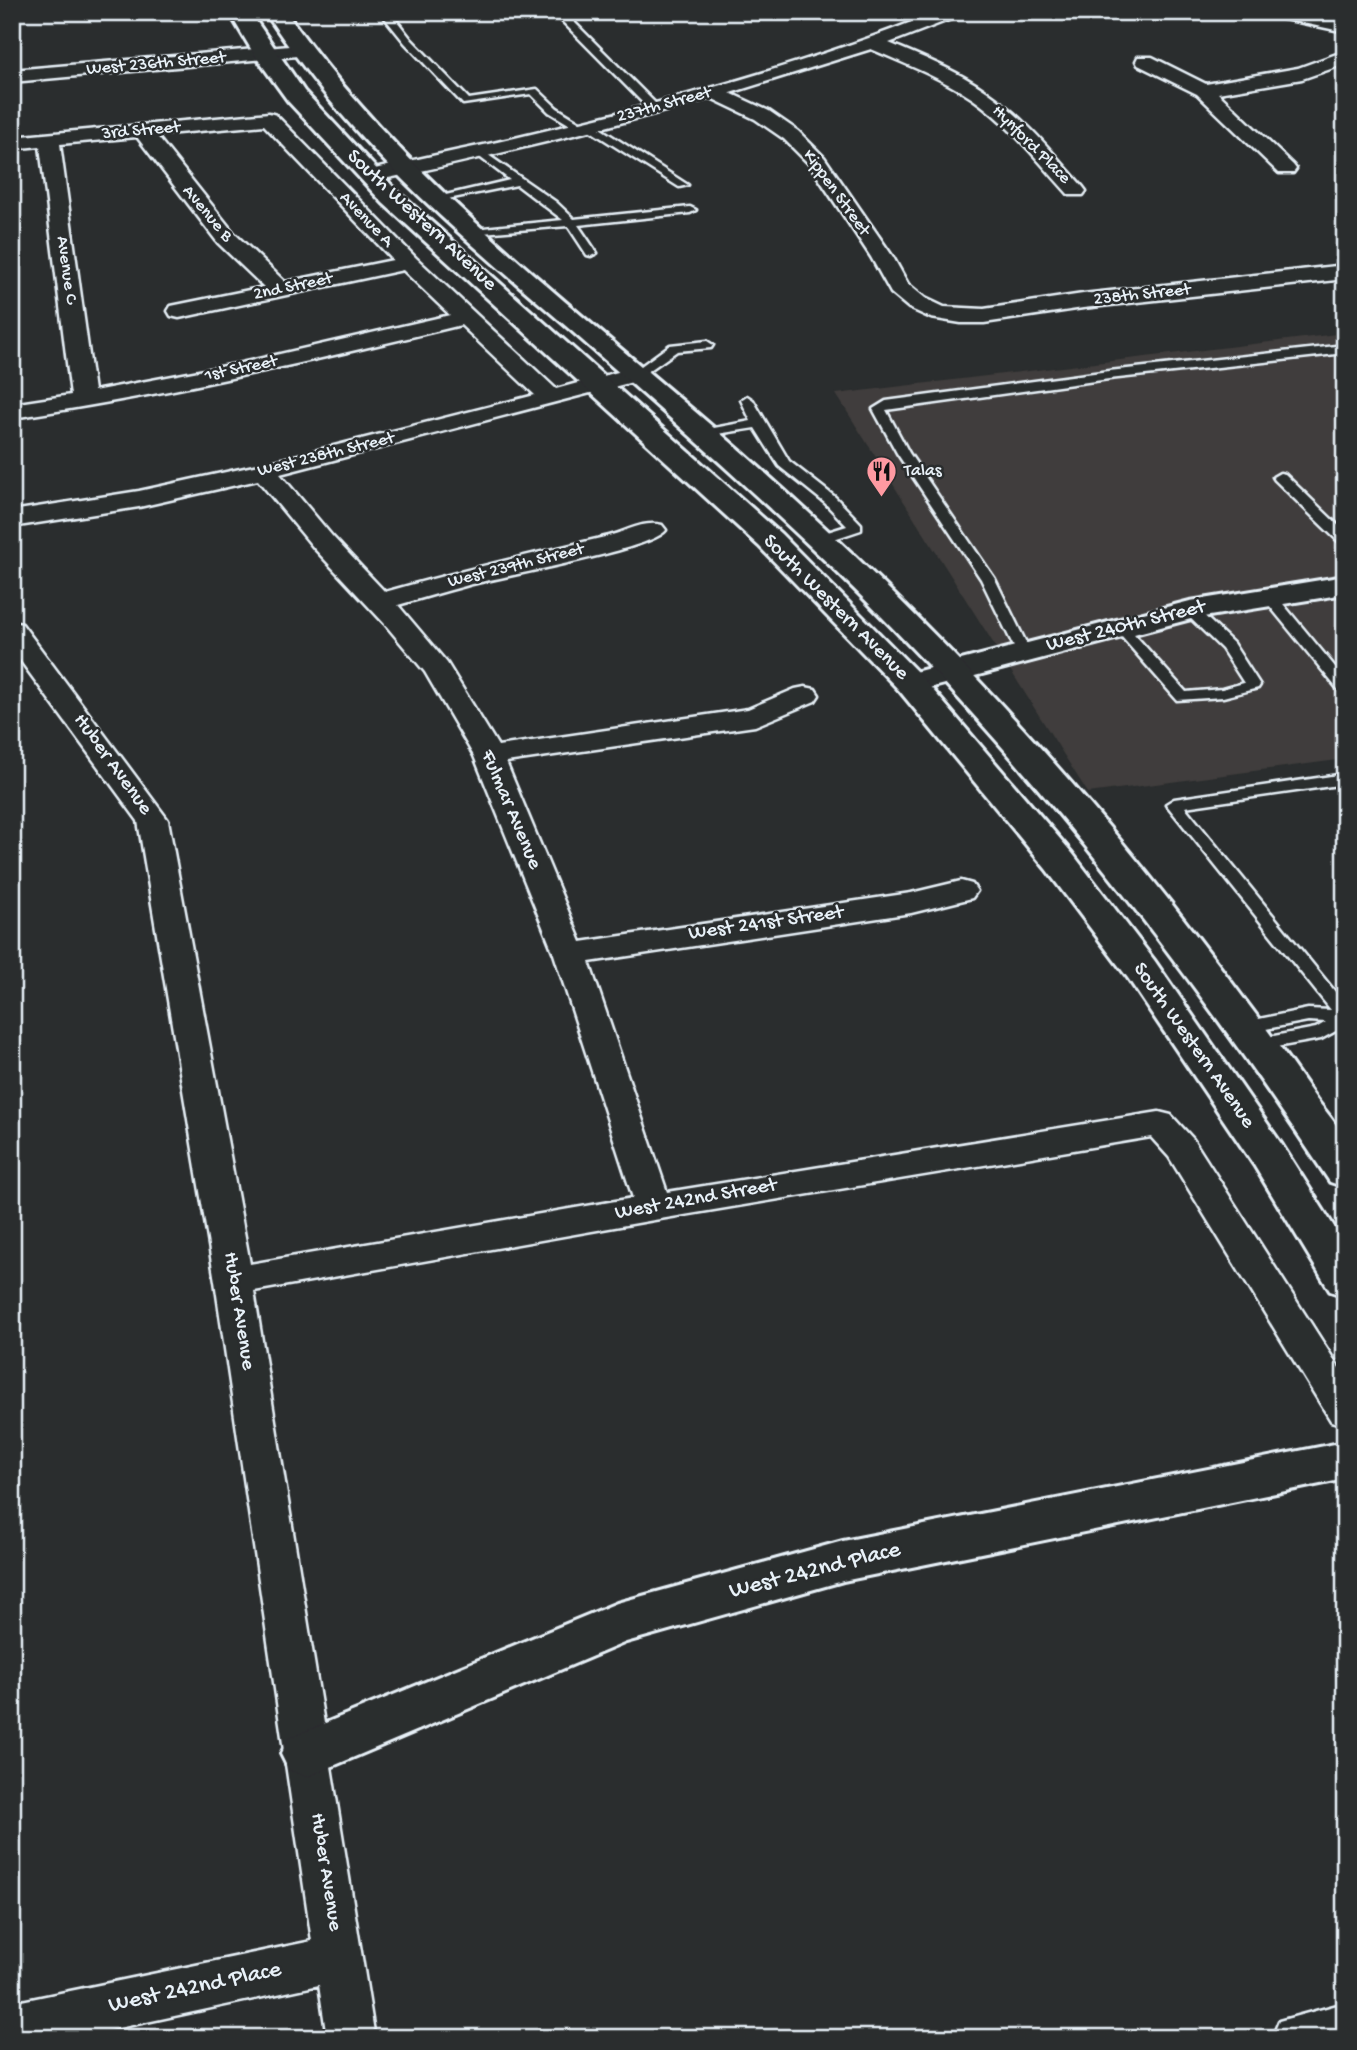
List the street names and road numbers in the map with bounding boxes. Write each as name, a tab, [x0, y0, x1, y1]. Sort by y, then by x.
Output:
street label: West 236th Street	[86, 47, 228, 81]
street label: 237th Street	[615, 82, 715, 128]
street label: Hynford Place	[987, 101, 1075, 189]
street label: 3rd Street	[100, 117, 183, 145]
street label: South Western Avenue	[341, 145, 502, 298]
street label: Kippen Street	[798, 146, 875, 242]
street label: Avenue B	[177, 181, 237, 247]
street label: Avenue A	[334, 188, 398, 253]
street label: Avenue C	[51, 235, 81, 306]
street label: 2nd Street	[252, 268, 336, 306]
street label: 238th Street	[1093, 279, 1193, 311]
street label: 1st Street	[202, 351, 281, 387]
street label: West 238th Street	[255, 427, 398, 482]
street label: South Western Avenue	[757, 530, 914, 687]
street label: West 239th Street	[446, 539, 588, 593]
street label: West 240th Street	[1044, 595, 1210, 659]
street label: Huber Avenue	[67, 709, 158, 822]
street label: Fulmar Avenue	[473, 746, 547, 875]
street label: West 241st Street	[687, 900, 847, 947]
street label: South Western Avenue	[1126, 958, 1260, 1135]
street label: West 242nd Street	[613, 1173, 781, 1227]
street label: Huber Avenue	[216, 1250, 260, 1373]
street label: West 242nd Place	[726, 1536, 904, 1606]
street label: Huber Avenue	[303, 1811, 347, 1934]
street label: West 242nd Place	[106, 1955, 284, 2020]

